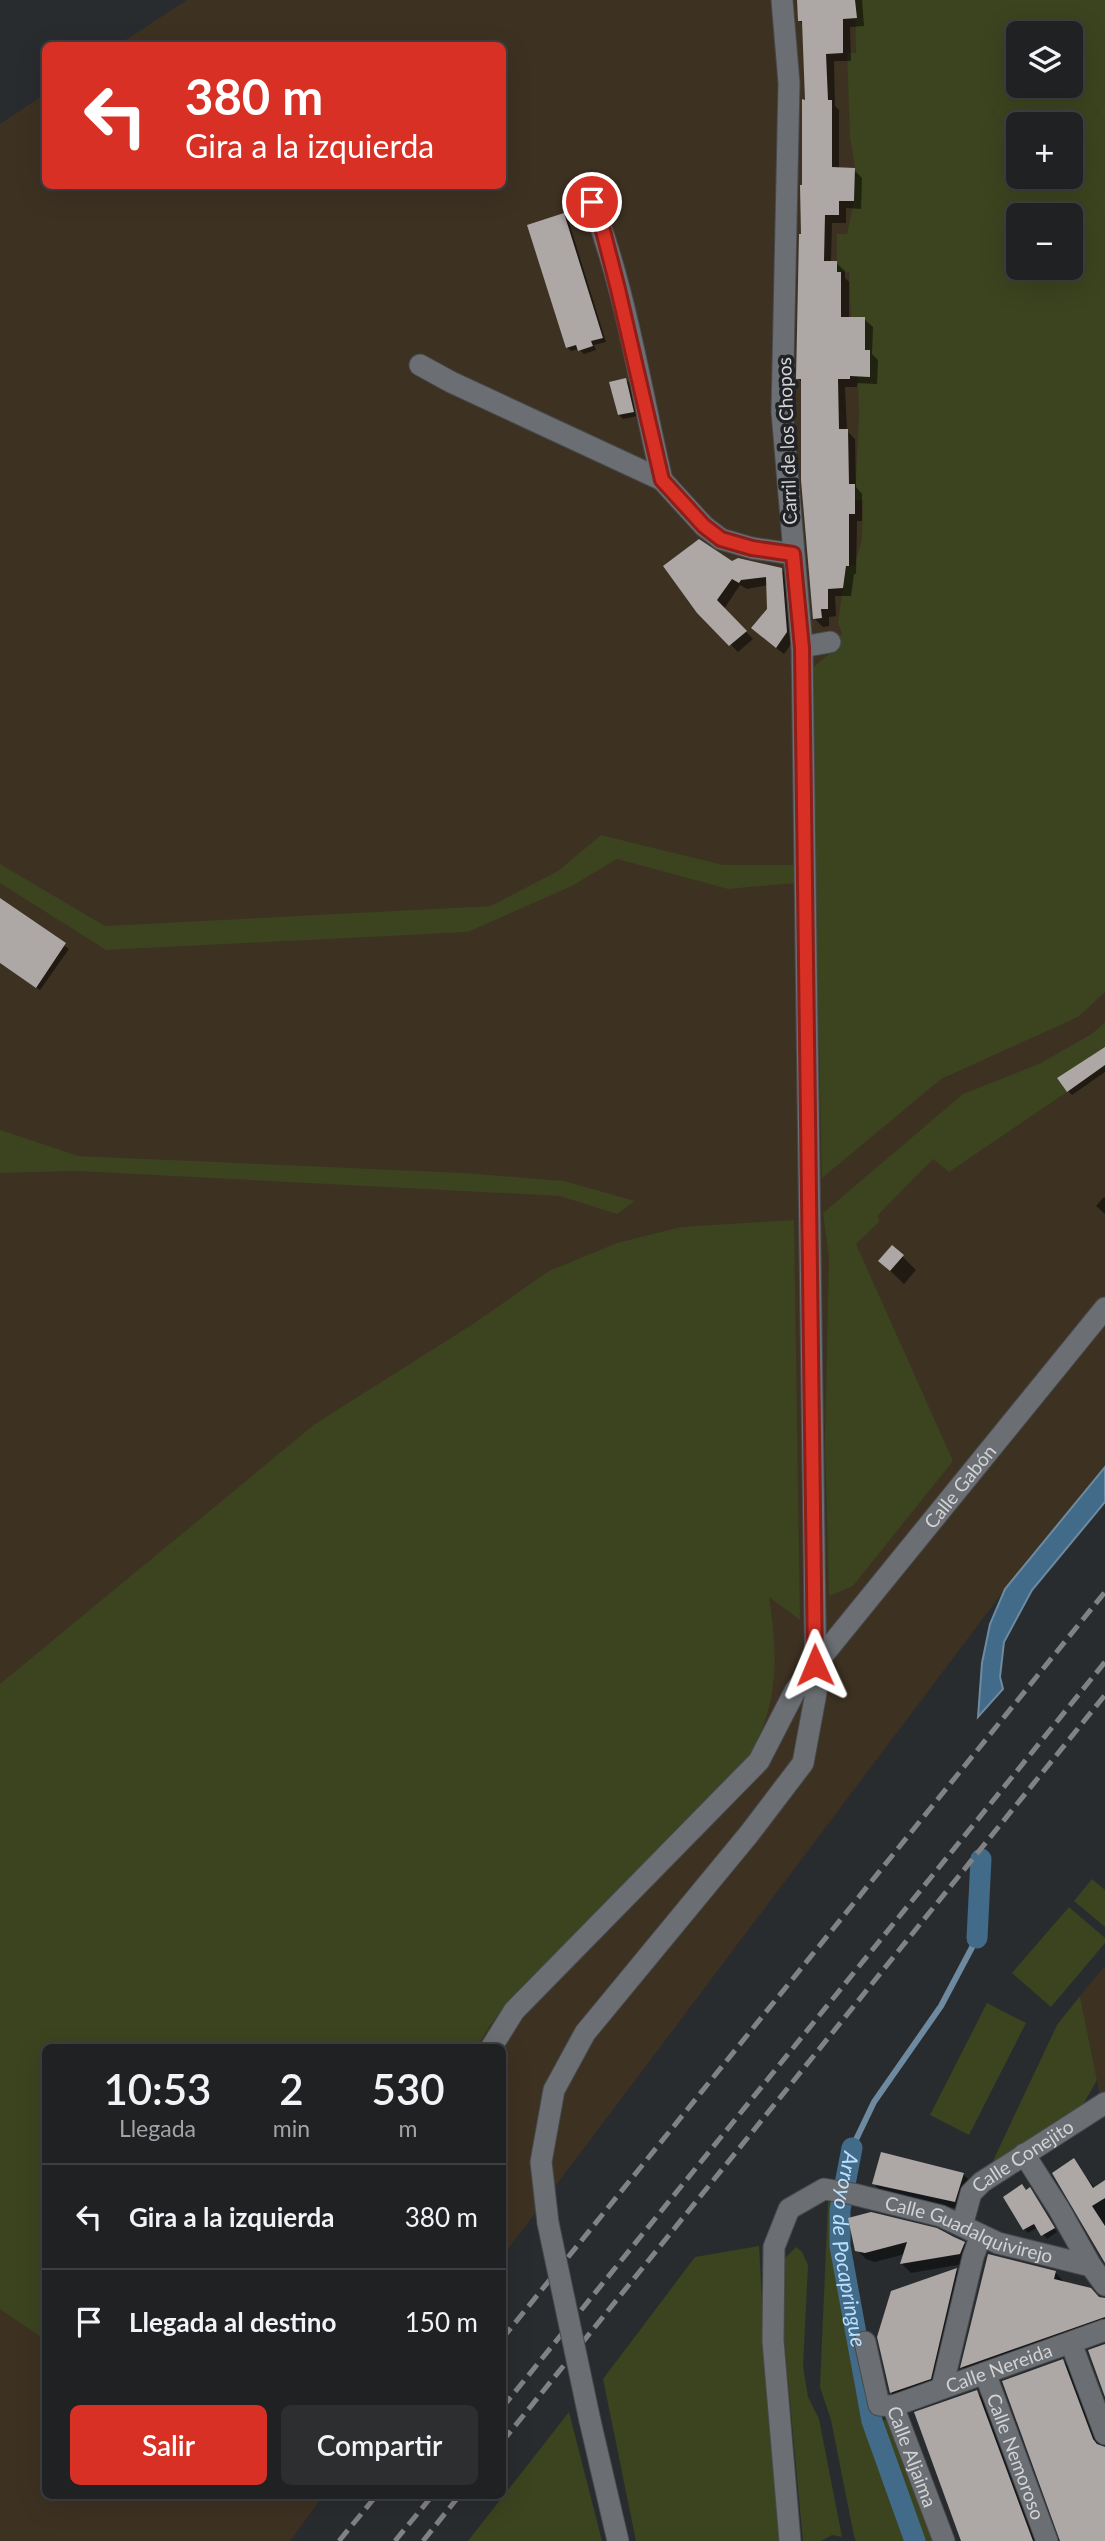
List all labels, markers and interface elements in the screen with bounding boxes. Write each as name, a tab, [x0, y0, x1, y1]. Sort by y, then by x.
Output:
map controls	[1006, 21, 1083, 280]
button: layers	[1006, 21, 1083, 98]
text: 380 m	[185, 67, 323, 125]
icon: left	[70, 70, 161, 161]
button: +	[1006, 112, 1083, 189]
text: Gira a la izquierda	[185, 126, 434, 165]
pin	[562, 172, 622, 232]
icon: arrive	[573, 183, 611, 221]
button: −	[1006, 203, 1083, 280]
street label: Carril de los Chopos	[772, 357, 801, 525]
street label: Calle Gabón	[919, 1440, 1000, 1533]
position arrow	[778, 1628, 852, 1702]
text: 10:53	[103, 2064, 211, 2114]
text: 2	[279, 2064, 304, 2114]
text: 530	[372, 2064, 445, 2114]
text: Llegada	[119, 2114, 196, 2142]
text: min	[273, 2114, 310, 2142]
text: m	[399, 2114, 418, 2142]
street label: Calle Conejito	[966, 2114, 1078, 2197]
water label: Arroyo de Pocapringue	[828, 2149, 872, 2349]
street label: Calle Guadalquivirejo	[883, 2190, 1055, 2267]
icon: left	[70, 2198, 108, 2236]
text: Gira a la izquierda	[129, 2201, 335, 2233]
text: 380 m	[405, 2201, 478, 2233]
icon: arrive	[70, 2303, 108, 2341]
text: Llegada al destino	[129, 2306, 336, 2338]
text: 150 m	[405, 2306, 478, 2338]
street label: Calle Nereida	[942, 2338, 1055, 2397]
street label: Calle Nemoroso	[982, 2390, 1050, 2523]
street label: Calle Aljaima	[883, 2403, 942, 2510]
button: Salir	[70, 2405, 267, 2485]
button: Compartir	[281, 2405, 478, 2485]

